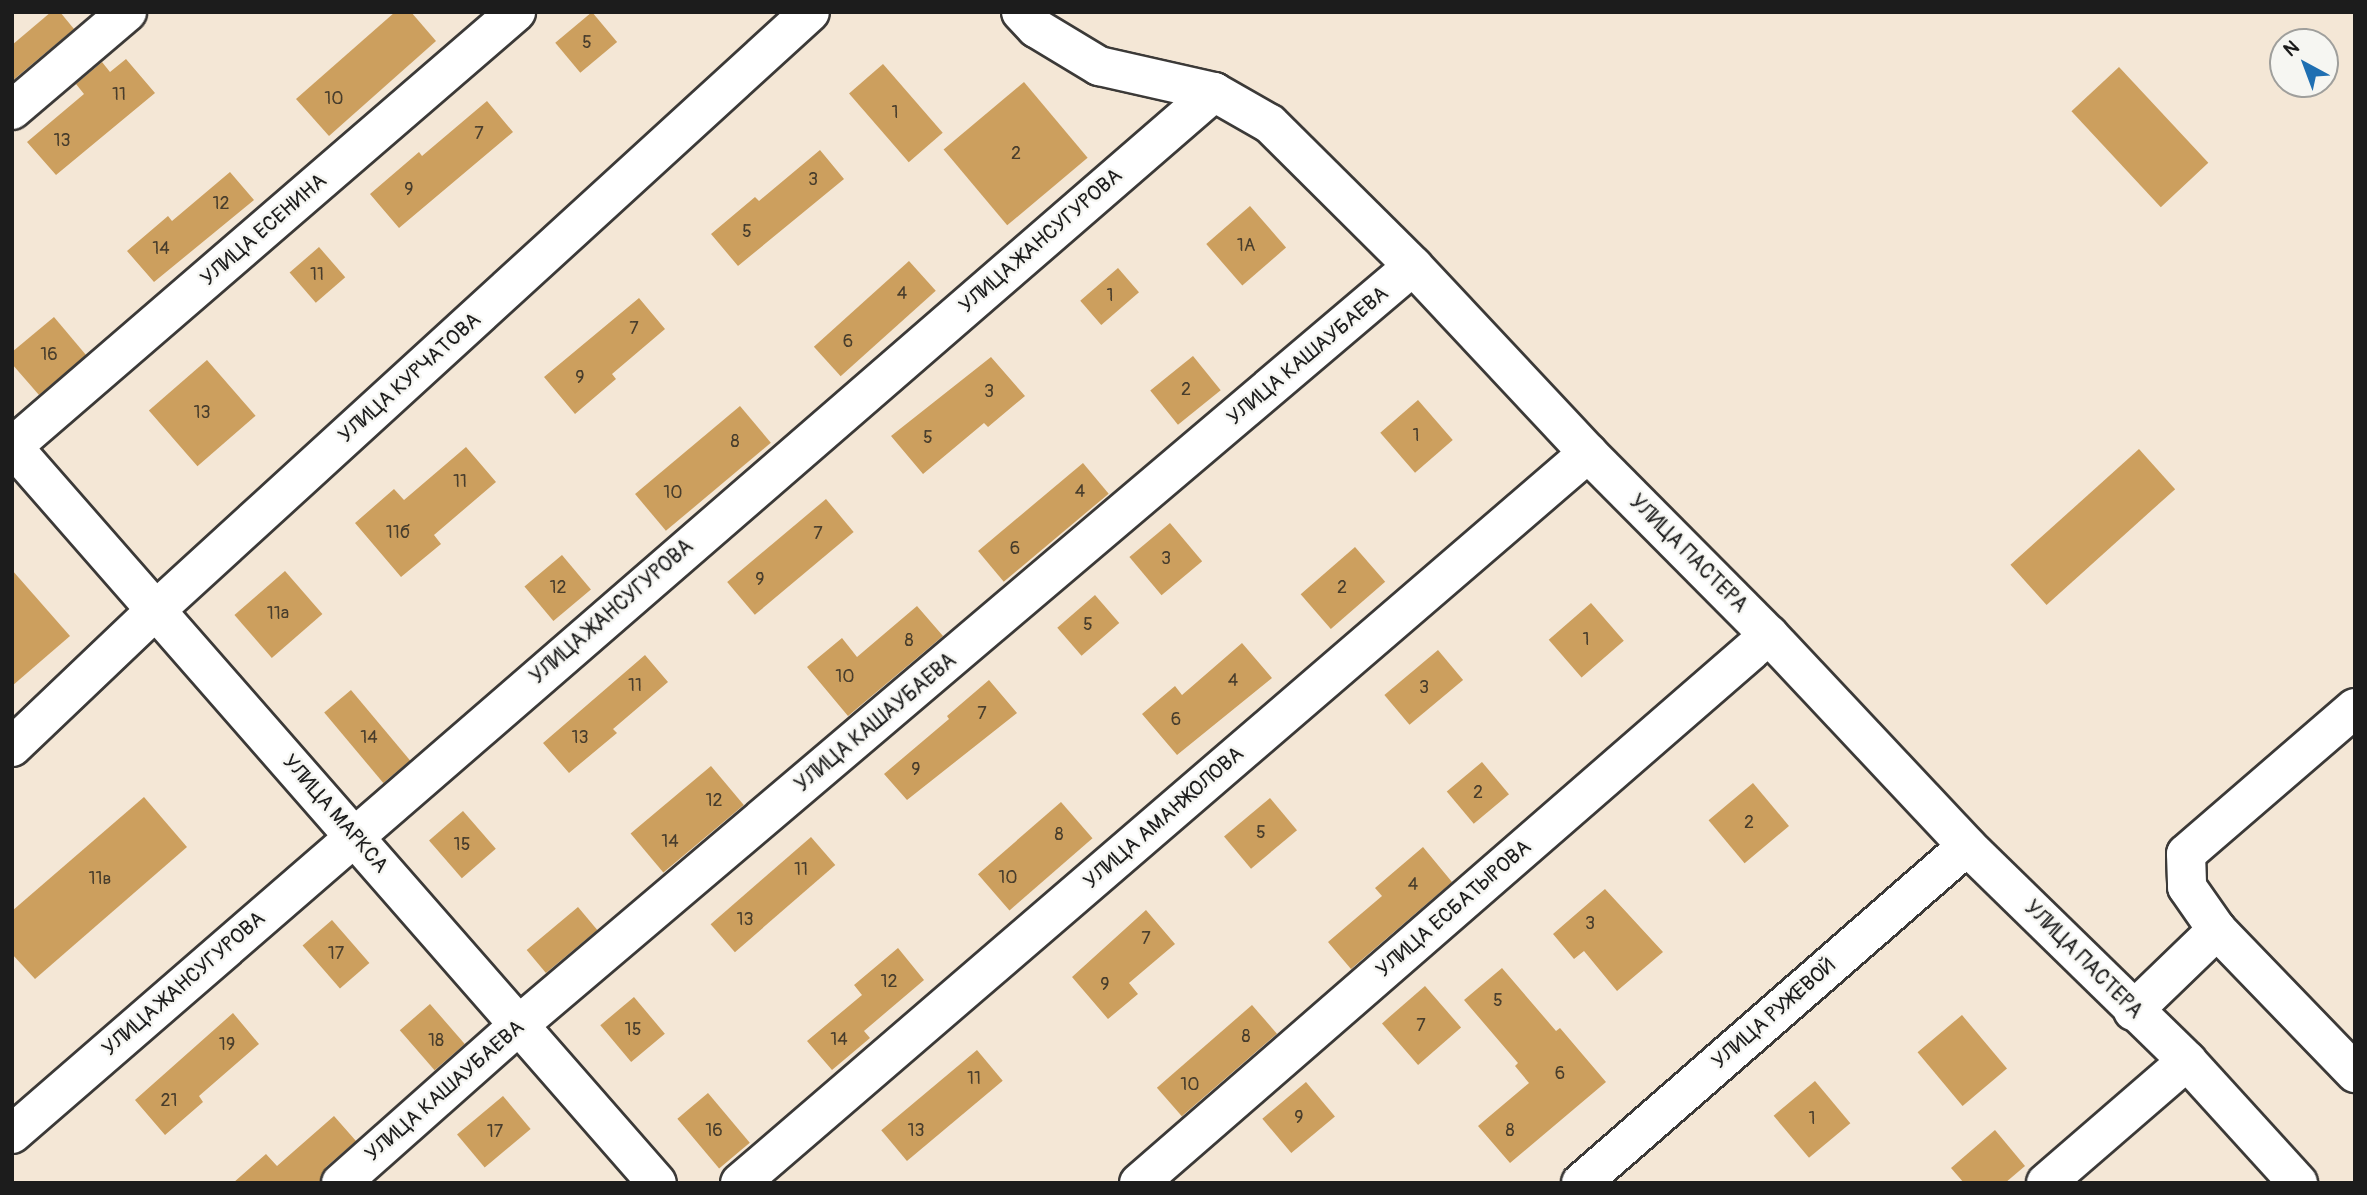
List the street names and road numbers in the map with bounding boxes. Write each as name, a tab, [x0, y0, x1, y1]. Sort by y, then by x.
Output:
street label: УЛИЦА ЖАНСУГУРОВА	[954, 163, 1128, 319]
street label: УЛИЦА ЕСЕНИНА	[196, 168, 332, 292]
street label: УЛИЦА КАШАУБАЕВА	[1222, 281, 1394, 431]
street label: УЛИЦА КУРЧАТОВА	[334, 307, 486, 449]
street label: УЛИЦА ПАСТЕРА	[1624, 490, 1752, 618]
street label: УЛИЦА ЖАНСУГУРОВА	[525, 534, 699, 690]
street label: УЛИЦА КАШАУБАЕВА	[790, 648, 962, 798]
street label: УЛИЦА АМАНЖОЛОВА	[1079, 742, 1249, 894]
street label: УЛИЦА МАРКСА	[277, 750, 393, 878]
street label: УЛИЦА ЕСБАТЫРОВА	[1371, 835, 1537, 983]
street label: УЛИЦА ПАСТЕРА	[2019, 896, 2147, 1024]
street label: УЛИЦА ЖАНСУГУРОВА	[97, 906, 271, 1062]
street label: УЛИЦА РУЖЕВОЙ	[1707, 954, 1841, 1074]
street label: УЛИЦА КАШАУБАЕВА	[360, 1015, 530, 1167]

